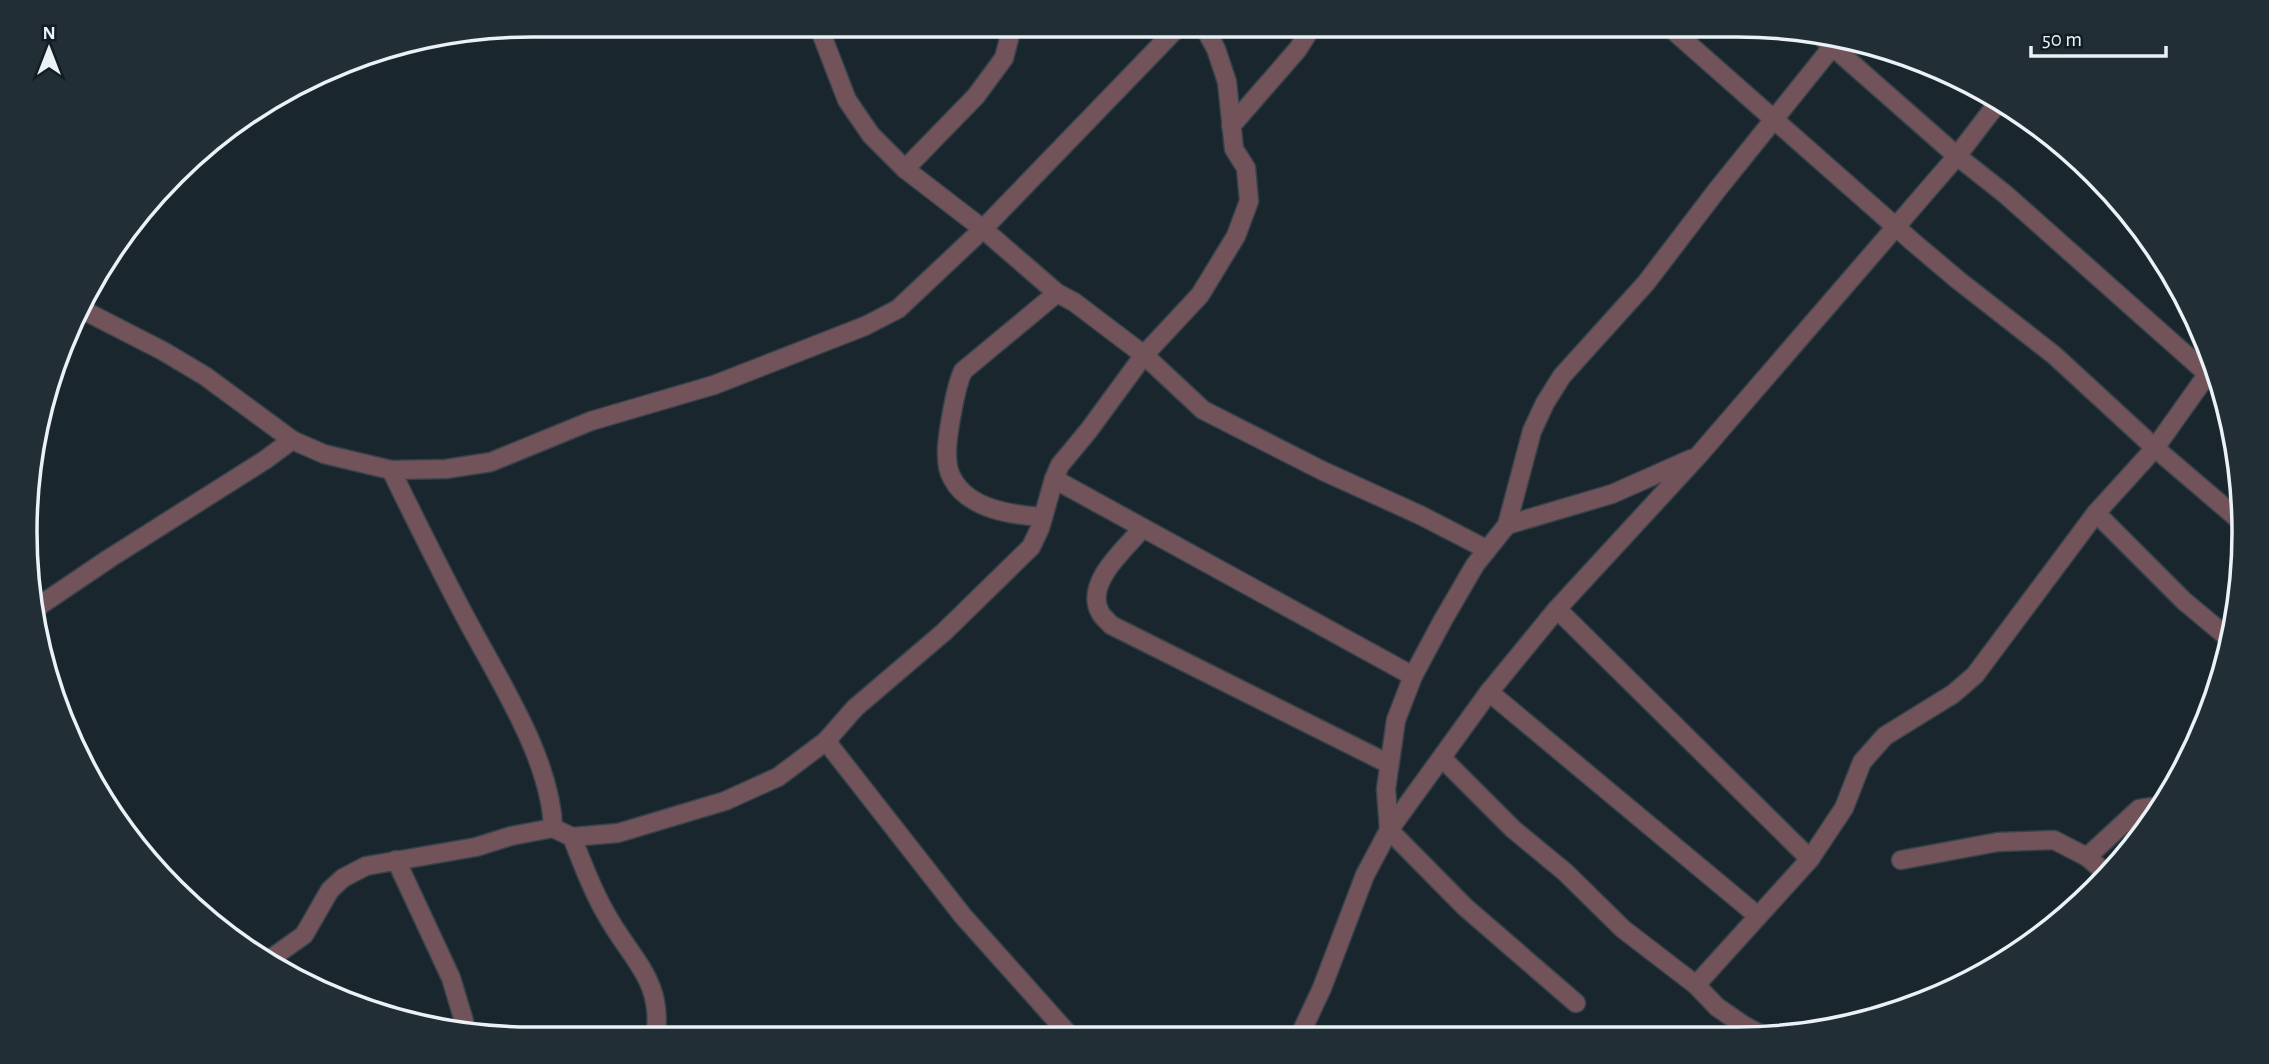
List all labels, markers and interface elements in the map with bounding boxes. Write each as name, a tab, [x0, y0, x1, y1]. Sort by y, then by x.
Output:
north arrow	[14, 14, 84, 84]
scale bar	[2031, 14, 2166, 58]
text: N	[42, 24, 56, 43]
text: 50 m	[2042, 29, 2082, 50]

